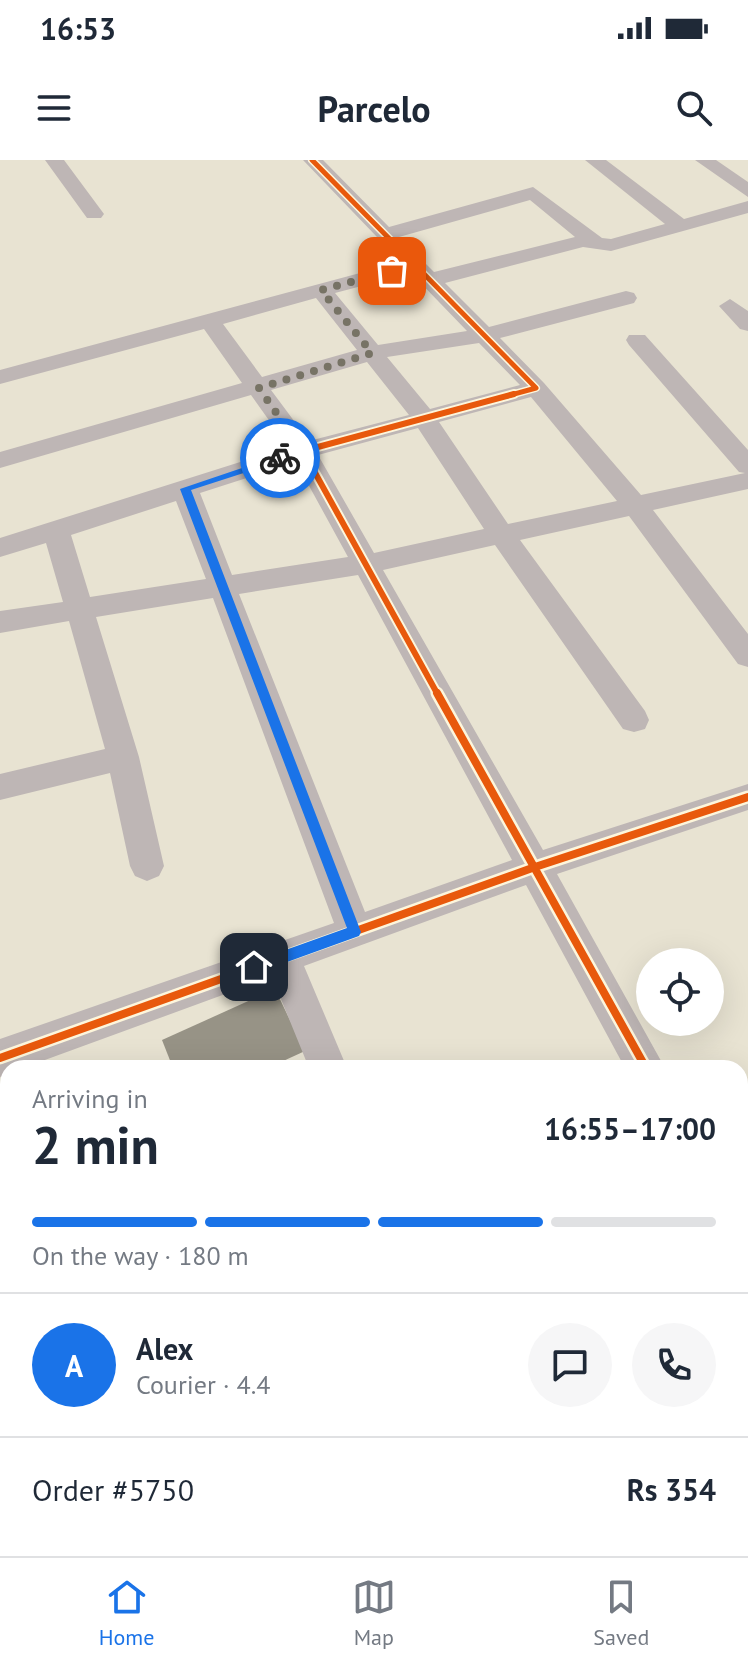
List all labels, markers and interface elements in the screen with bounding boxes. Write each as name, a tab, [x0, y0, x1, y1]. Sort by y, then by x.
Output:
text: 16:53	[40, 9, 116, 48]
text: Parcelo	[317, 85, 431, 132]
icon: menu	[32, 86, 76, 130]
icon: search	[672, 86, 716, 130]
pin	[358, 237, 426, 305]
icon: bag	[370, 249, 414, 293]
courier	[240, 418, 320, 498]
icon: bike	[258, 436, 302, 480]
pin	[220, 933, 288, 1001]
icon: home	[232, 945, 276, 989]
map controls	[636, 948, 724, 1036]
button: locate	[636, 948, 724, 1036]
text: Arriving in	[32, 1082, 148, 1115]
text: 16:55–17:00	[544, 1109, 716, 1148]
text: 2 min	[32, 1111, 159, 1178]
text: On the way · 180 m	[32, 1239, 249, 1272]
button: chat	[528, 1323, 612, 1407]
button: phone	[632, 1323, 716, 1407]
text: Alex	[136, 1329, 193, 1368]
text: A	[65, 1346, 83, 1385]
text: Courier · 4.4	[136, 1368, 270, 1401]
text: Order #5750	[32, 1470, 194, 1509]
text: Rs 354	[627, 1470, 716, 1509]
tab: Home	[99, 1575, 154, 1651]
tab: Map	[352, 1575, 396, 1651]
tab: Saved	[593, 1575, 649, 1651]

